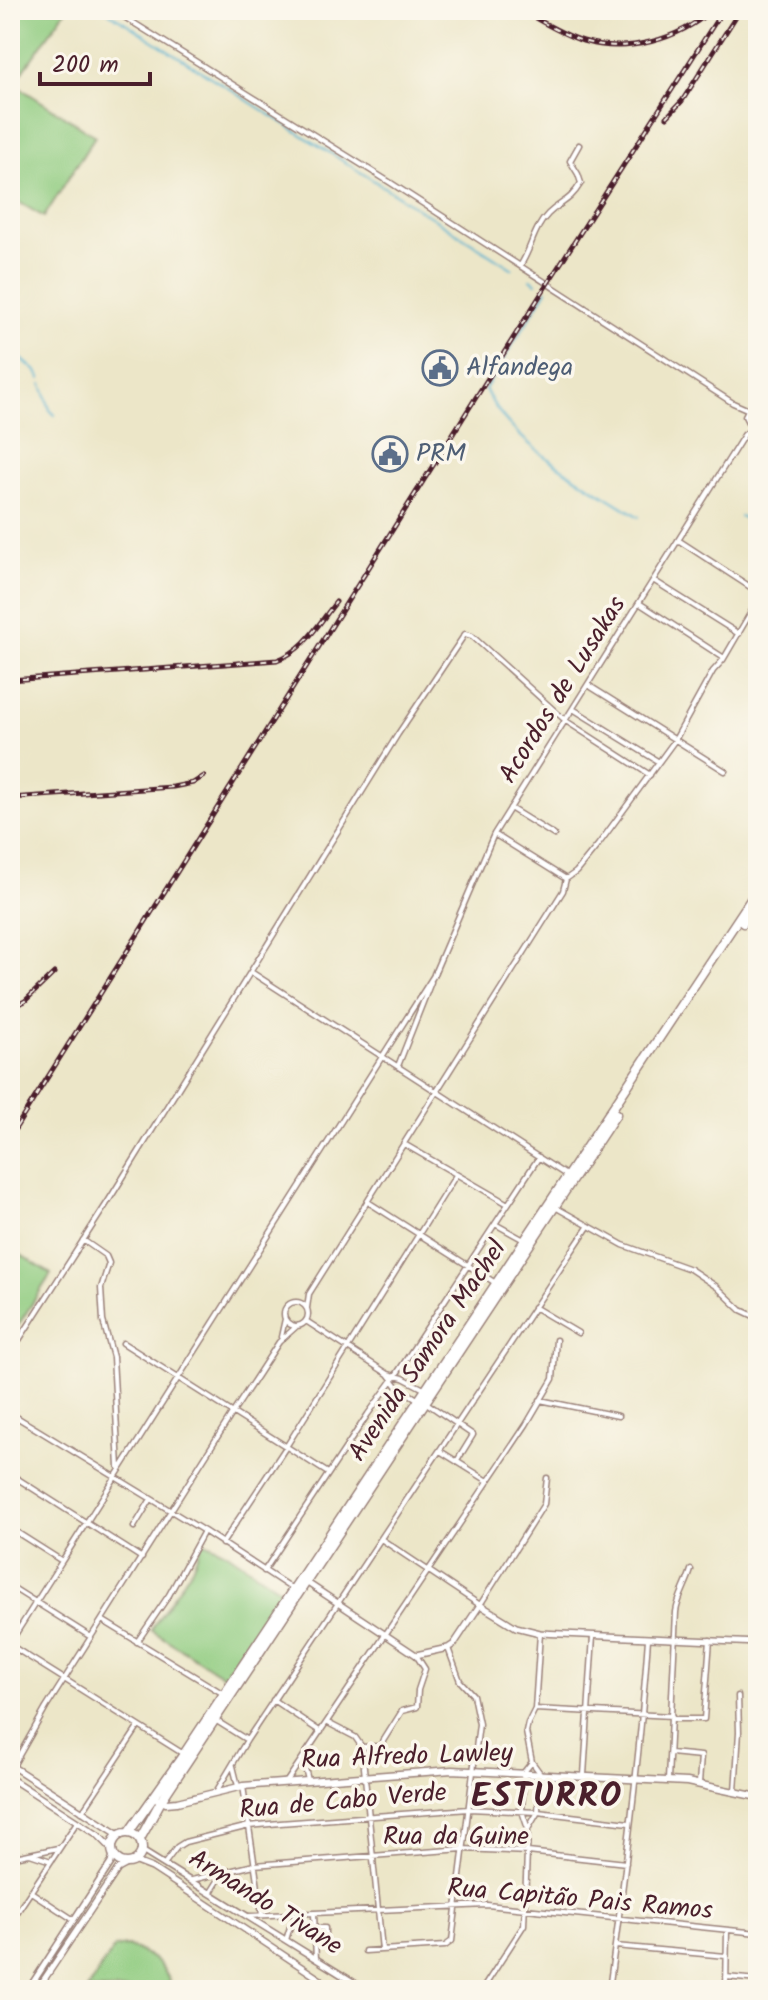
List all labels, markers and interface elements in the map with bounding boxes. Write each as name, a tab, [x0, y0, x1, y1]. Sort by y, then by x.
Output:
scale bar	[40, 36, 150, 86]
text: 200 m	[52, 46, 119, 85]
place label: Alfandega	[466, 347, 573, 389]
public building icon: Alfandega	[421, 349, 459, 387]
place label: PRM	[416, 433, 466, 475]
public building icon: PRM	[371, 435, 409, 473]
street label: Acordos de Lusakas	[488, 588, 638, 792]
street label: Avenida Samora Machel	[338, 1231, 518, 1471]
street label: Rua Alfredo Lawley	[300, 1732, 514, 1782]
district label: ESTURRO	[471, 1770, 623, 1824]
street label: Rua de Cabo Verde	[238, 1772, 449, 1832]
street label: Rua da Guine	[383, 1816, 529, 1858]
street label: Armando Tivane	[180, 1839, 351, 1967]
street label: Rua Capitão Pais Ramos	[446, 1867, 714, 1933]

